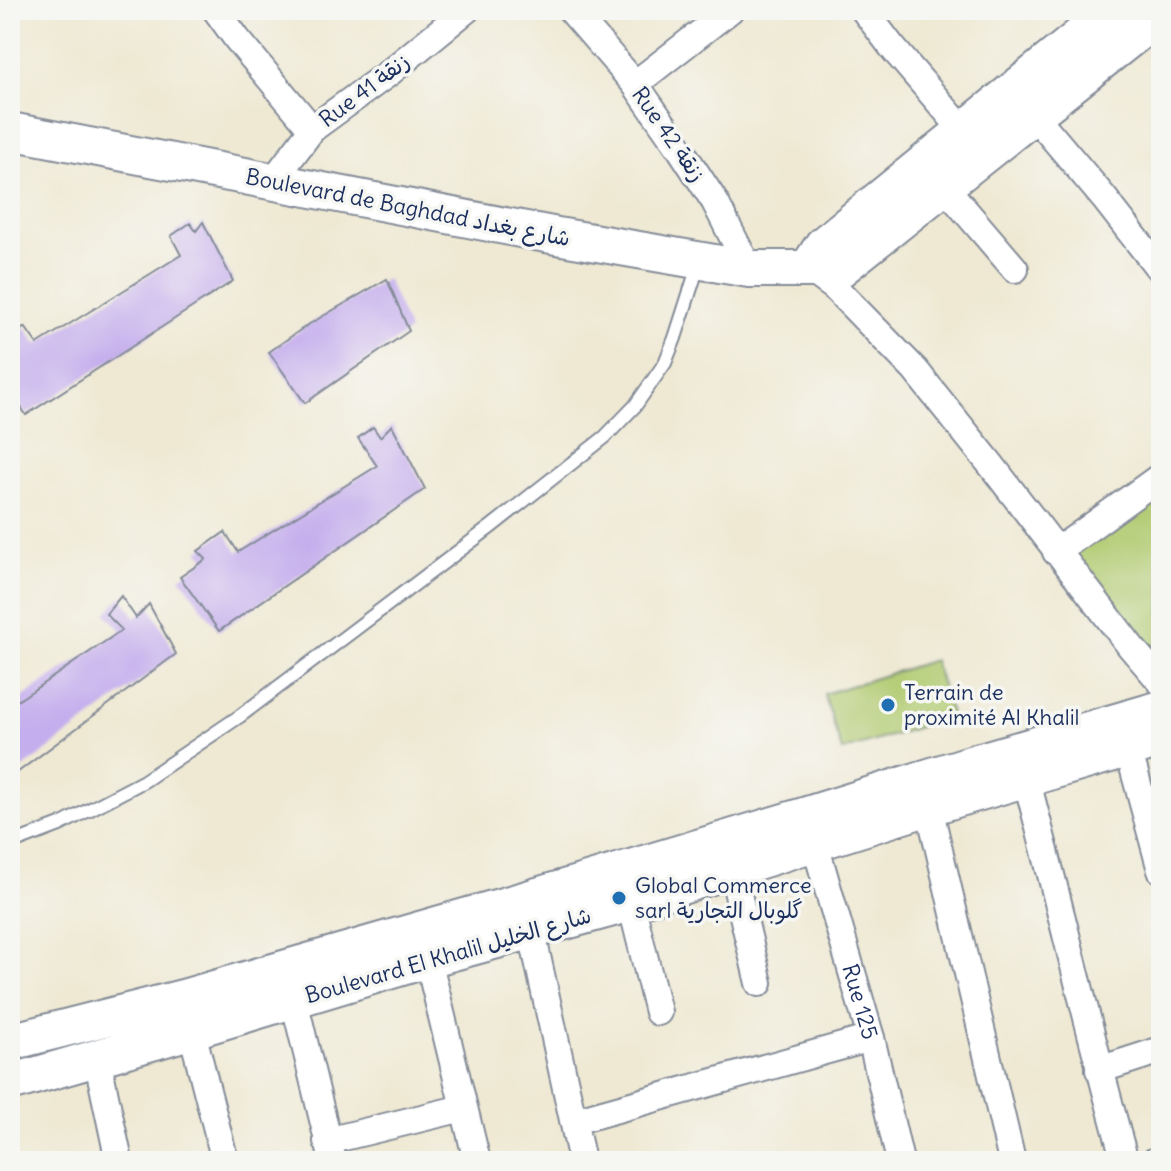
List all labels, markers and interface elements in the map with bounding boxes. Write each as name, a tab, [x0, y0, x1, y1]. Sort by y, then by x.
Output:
street label: Rue 41 زنقة	[313, 47, 415, 133]
street label: Rue 42 زنقة	[626, 81, 712, 187]
street label: Boulevard de Baghdad شارع بغداد	[243, 162, 573, 254]
place label: Terrain de proximité Al Khalil	[904, 678, 1080, 731]
marker: Terrain de proximité Al Khalil	[879, 696, 897, 714]
place label: Global Commerce sarl گلوبال التجارية	[635, 871, 812, 925]
marker: Global Commerce sarl گلوبال التجارية	[610, 889, 628, 907]
street label: Boulevard El Khalil شارع الخليل	[302, 901, 595, 1011]
street label: Rue 125	[836, 961, 885, 1043]

